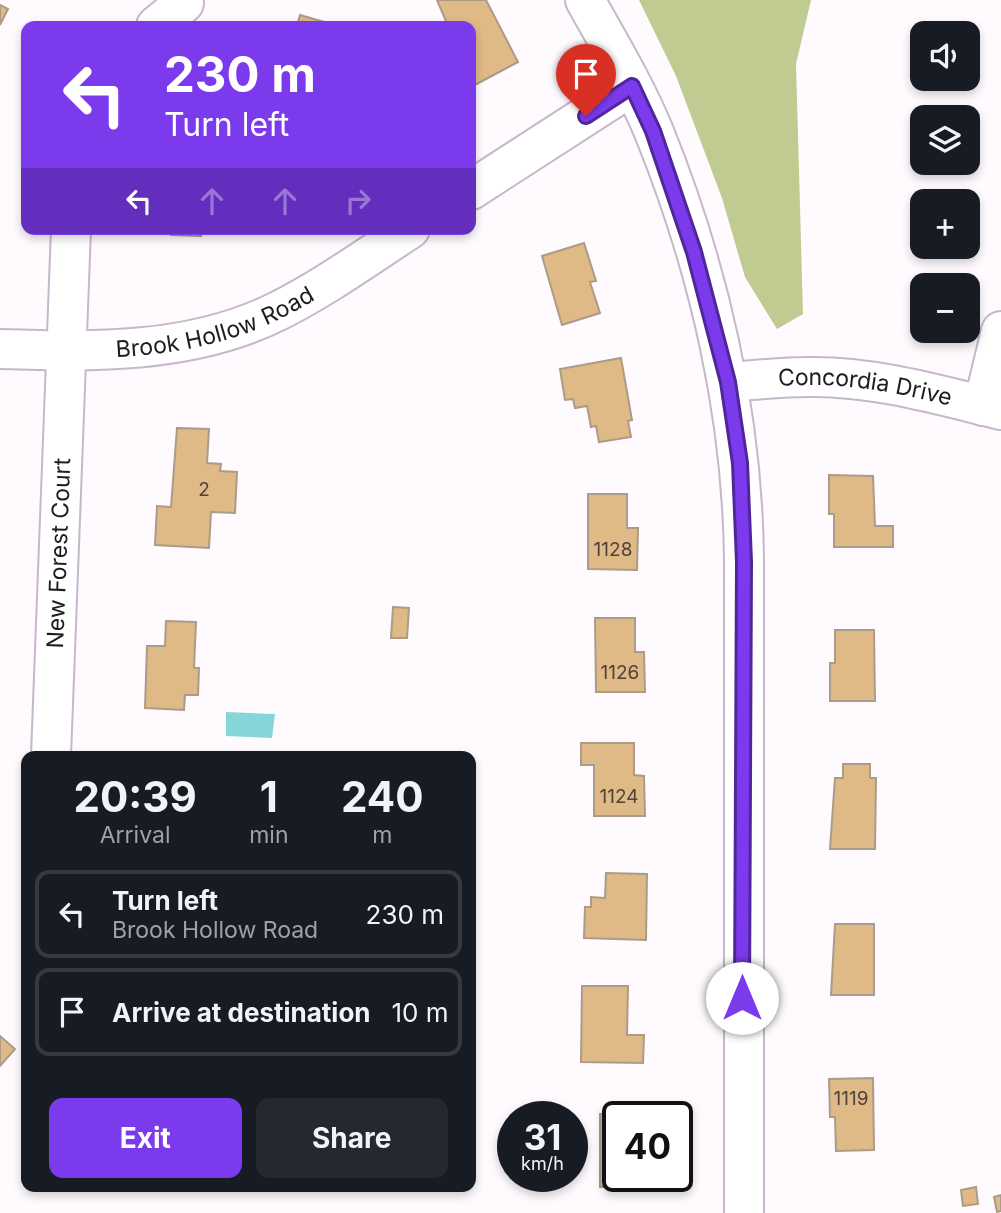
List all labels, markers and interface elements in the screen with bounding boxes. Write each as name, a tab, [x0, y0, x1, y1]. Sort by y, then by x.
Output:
map controls	[910, 21, 980, 343]
button: sound	[910, 21, 980, 91]
pin	[556, 44, 616, 116]
text: 230 m	[164, 45, 316, 104]
icon: left	[49, 49, 140, 140]
icon: arrive	[567, 55, 605, 93]
text: Turn left	[164, 105, 289, 144]
button: layers	[910, 105, 980, 175]
icon: left	[120, 182, 158, 220]
icon: ahead	[193, 182, 231, 220]
icon: ahead	[266, 182, 304, 220]
icon: right	[339, 182, 377, 220]
button: +	[910, 189, 980, 259]
button: −	[910, 273, 980, 343]
street label: Brook Hollow Road	[115, 280, 319, 363]
street label: Concordia Drive	[777, 363, 955, 411]
street label: New Forest Court	[41, 457, 76, 649]
house number: 2	[198, 478, 210, 501]
house number: 1128	[594, 538, 632, 561]
house number: 1126	[601, 661, 639, 684]
text: 20:39	[73, 771, 197, 822]
text: 1	[260, 771, 278, 822]
text: 240	[341, 771, 424, 822]
house number: 1124	[599, 785, 639, 808]
text: Arrival	[100, 821, 170, 849]
text: min	[249, 821, 288, 849]
text: m	[372, 821, 392, 849]
text: Turn left	[112, 885, 218, 916]
icon: left	[53, 895, 91, 933]
text: 230 m	[366, 899, 444, 930]
text: Brook Hollow Road	[112, 916, 318, 944]
position arrow	[705, 961, 779, 1035]
icon: arrive	[53, 993, 91, 1031]
text: Arrive at destination	[112, 997, 371, 1028]
text: 10 m	[392, 997, 449, 1028]
house number: 1119	[834, 1087, 868, 1110]
button: Exit	[49, 1098, 242, 1178]
button: Share	[256, 1098, 448, 1178]
speed limit sign: 40	[602, 1101, 693, 1192]
text: 31	[524, 1116, 561, 1158]
text: km/h	[521, 1153, 564, 1174]

